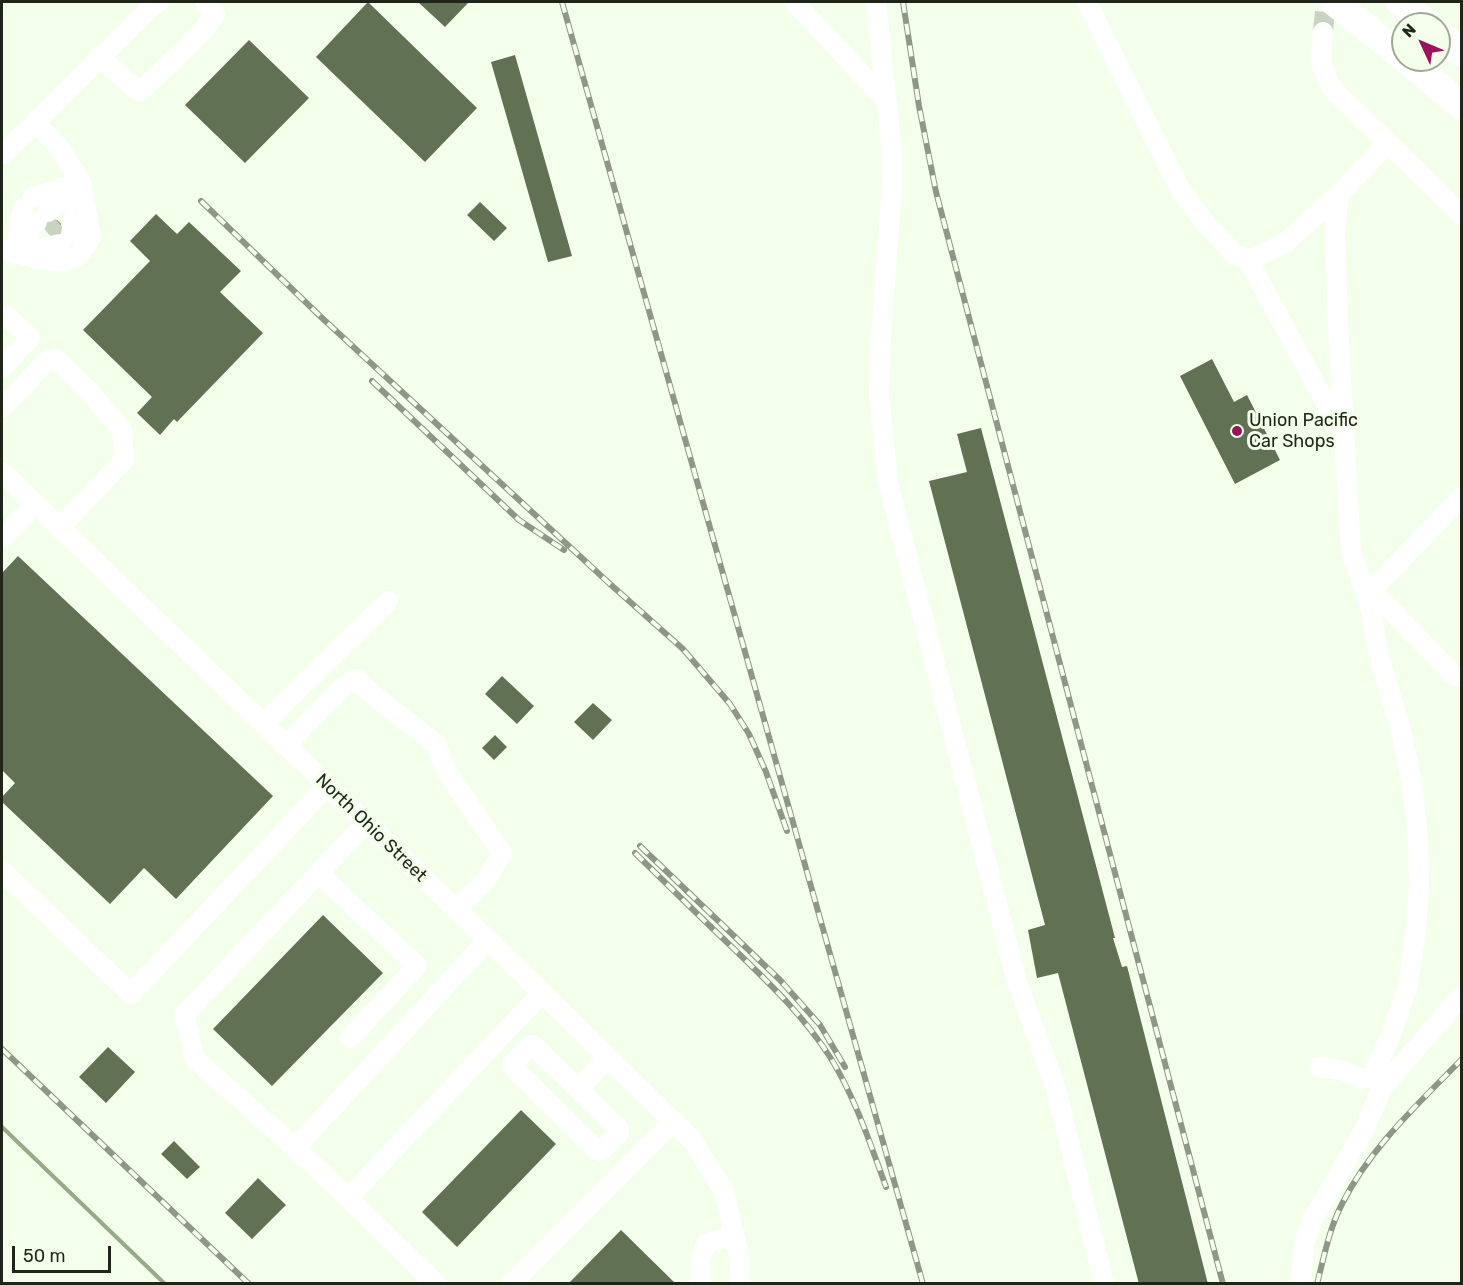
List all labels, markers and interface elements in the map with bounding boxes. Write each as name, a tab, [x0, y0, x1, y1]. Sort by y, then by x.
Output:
north arrow	[1391, 12, 1451, 72]
text: N	[1398, 20, 1420, 41]
place label: Union Pacific Car Shops	[1249, 410, 1358, 452]
marker: Union Pacific Car Shops	[1230, 424, 1244, 438]
street label: North Ohio Street	[311, 769, 431, 887]
scale bar	[15, 1234, 114, 1272]
text: 50 m	[23, 1245, 66, 1267]

